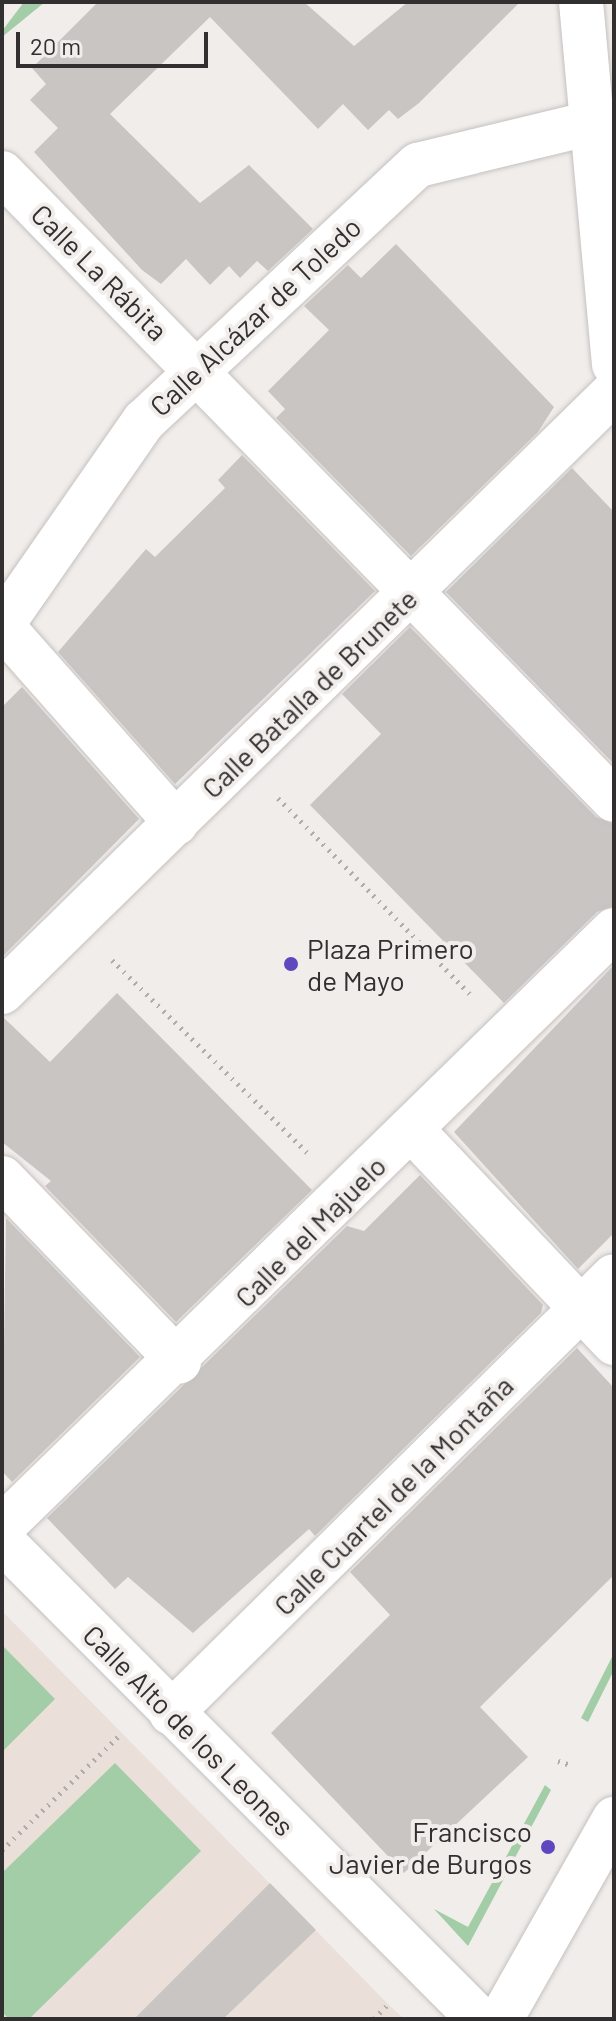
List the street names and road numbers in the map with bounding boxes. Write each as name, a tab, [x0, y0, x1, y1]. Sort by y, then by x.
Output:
street label: Calle La Rábita	[25, 197, 175, 347]
street label: Calle Alcázar de Toledo	[143, 209, 367, 423]
street label: Calle Batalla de Brunete	[194, 581, 424, 805]
street label: Calle del Majuelo	[228, 1149, 392, 1313]
street label: Calle Cuartel de la Montaña	[266, 1368, 520, 1622]
street label: Calle Alto de los Leones	[77, 1618, 301, 1842]

